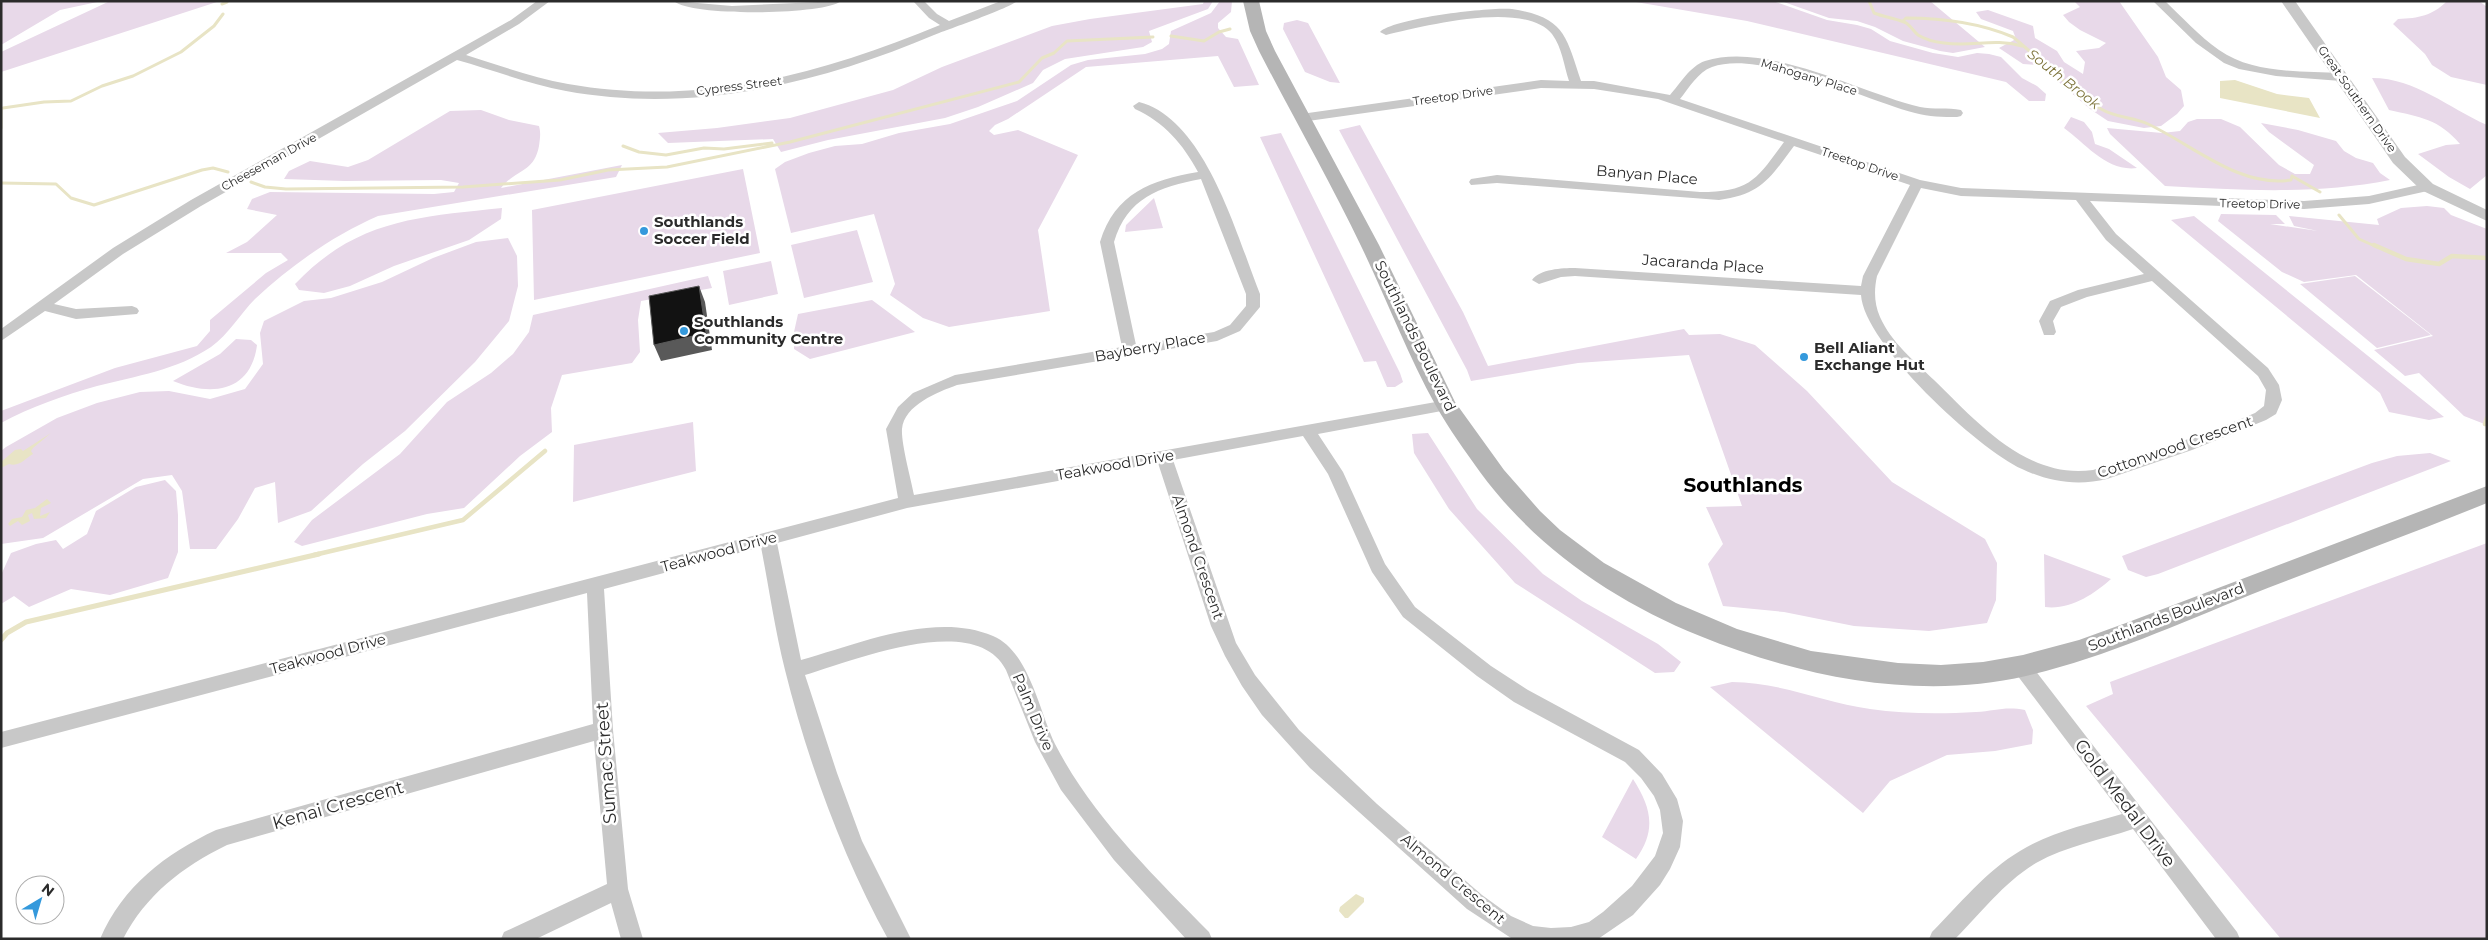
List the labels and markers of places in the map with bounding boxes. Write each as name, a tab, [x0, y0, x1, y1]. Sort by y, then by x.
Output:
place label: Southlands Soccer Field	[654, 212, 750, 248]
marker: Southlands Soccer Field	[638, 225, 650, 237]
place label: Southlands Community Centre	[694, 312, 843, 348]
marker: Southlands Community Centre	[678, 325, 690, 337]
place label: Bell Aliant Exchange Hut	[1814, 338, 1925, 374]
marker: Bell Aliant Exchange Hut	[1798, 351, 1810, 363]

